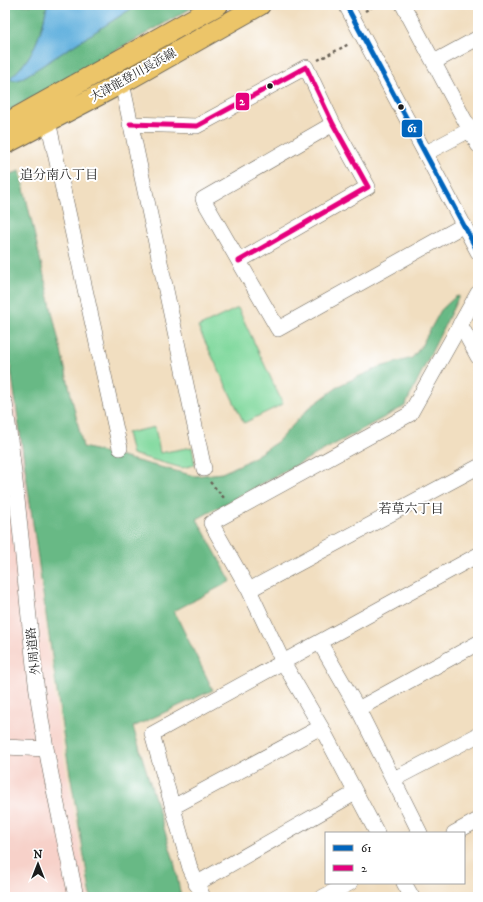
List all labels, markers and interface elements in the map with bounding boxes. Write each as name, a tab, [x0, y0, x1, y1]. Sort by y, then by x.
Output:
street label: 大津能登川長浜線	[88, 46, 179, 105]
unlabelled marker	[265, 81, 275, 91]
line badge: 2	[235, 92, 250, 111]
text: 2	[239, 95, 245, 109]
unlabelled marker	[396, 102, 406, 112]
line badge: 61	[401, 119, 423, 138]
text: 61	[407, 122, 417, 136]
district label: 追分南八丁目	[20, 167, 98, 183]
district label: 若草六丁目	[378, 501, 444, 517]
street label: 外周道路	[24, 626, 43, 676]
legend	[325, 832, 465, 884]
text: 61	[361, 841, 372, 856]
north arrow	[18, 844, 58, 884]
text: N	[33, 848, 43, 862]
text: 2	[361, 861, 367, 876]

